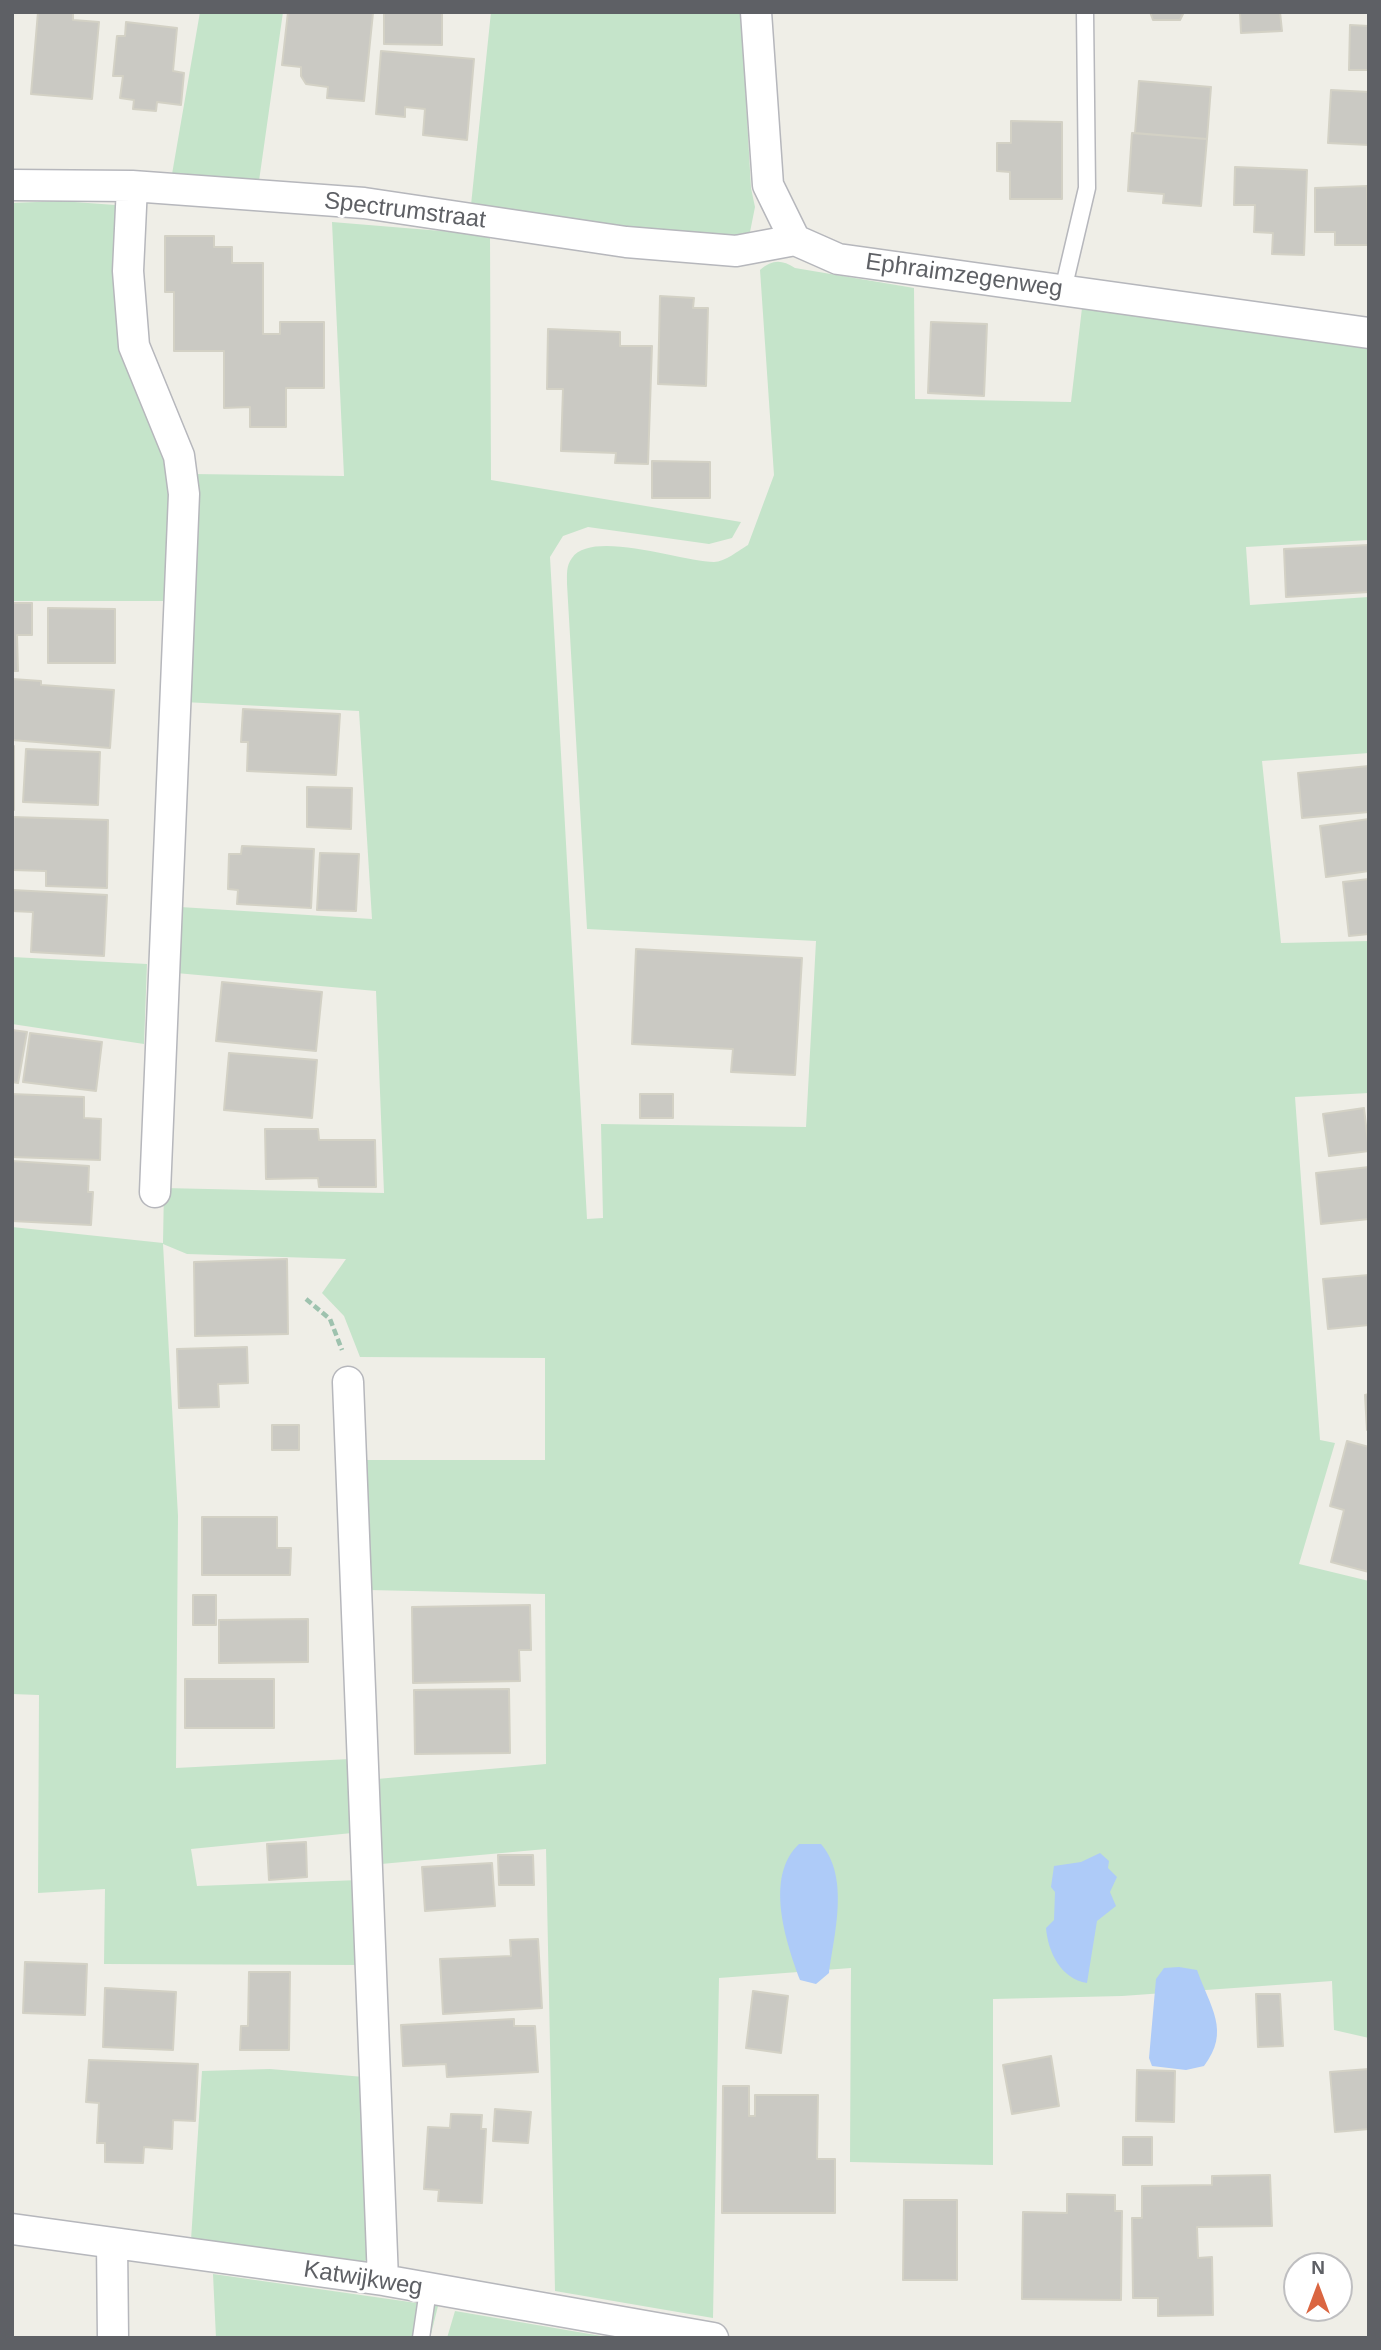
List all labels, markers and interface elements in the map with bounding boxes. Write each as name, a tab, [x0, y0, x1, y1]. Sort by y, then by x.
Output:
street label: Spectrumstraat	[322, 187, 488, 235]
street label: Ephraimzegenweg	[864, 248, 1064, 304]
north arrow	[1283, 2252, 1353, 2322]
street label: Katwijkweg	[301, 2255, 425, 2303]
text: N	[1311, 2257, 1325, 2278]

